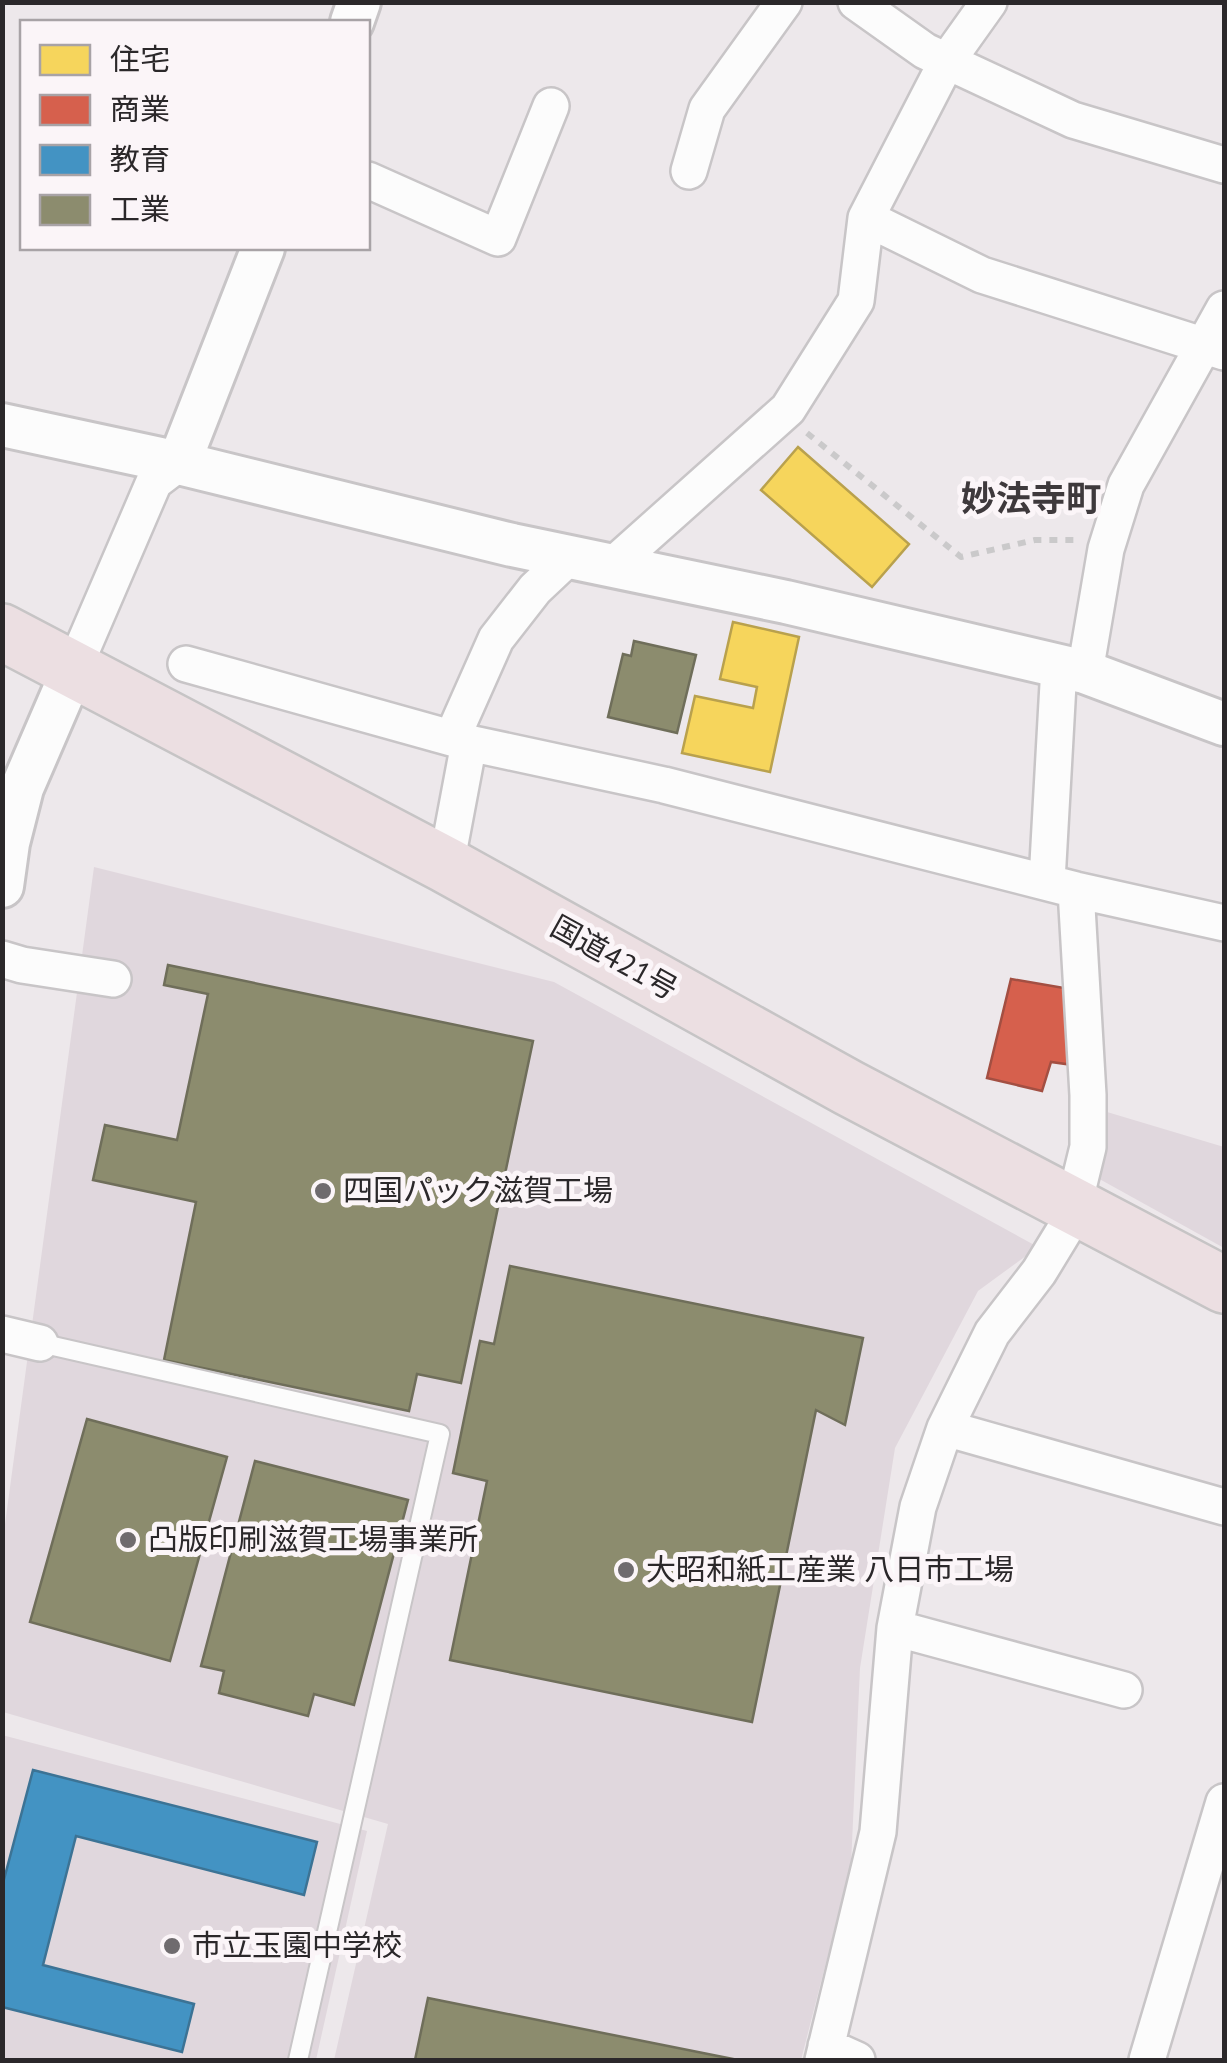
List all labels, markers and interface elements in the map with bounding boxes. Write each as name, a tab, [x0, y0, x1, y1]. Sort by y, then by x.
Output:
legend	[20, 20, 370, 250]
text: 住宅	[110, 39, 170, 78]
text: 商業	[110, 89, 170, 128]
text: 教育	[110, 139, 170, 178]
text: 工業	[110, 189, 170, 228]
district label: 妙法寺町	[961, 475, 1101, 521]
street label: 国道421号	[544, 906, 685, 1007]
place label: 四国パック滋賀工場	[343, 1170, 613, 1209]
marker: 四国パック滋賀工場	[312, 1180, 334, 1202]
place label: 凸版印刷滋賀工場事業所	[148, 1519, 478, 1558]
marker: 凸版印刷滋賀工場事業所	[117, 1529, 139, 1551]
place label: 大昭和紙工産業 八日市工場	[646, 1549, 1014, 1588]
marker: 大昭和紙工産業 八日市工場	[615, 1559, 637, 1581]
place label: 市立玉園中学校	[192, 1925, 402, 1964]
marker: 市立玉園中学校	[161, 1935, 183, 1957]

